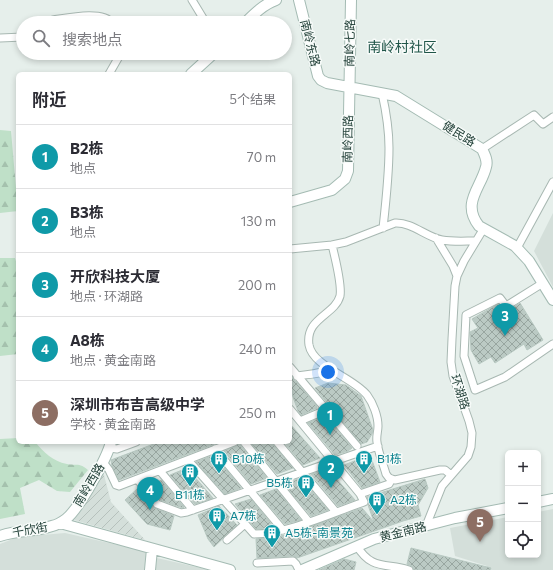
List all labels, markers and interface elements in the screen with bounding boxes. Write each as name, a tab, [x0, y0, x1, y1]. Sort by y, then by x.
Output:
search box	[16, 16, 292, 60]
street label: 南岭东路	[298, 18, 324, 68]
street label: 南岭七路	[342, 19, 356, 67]
icon: search	[30, 27, 52, 49]
text: 搜索地点	[62, 30, 122, 48]
district label: 南岭村社区	[367, 38, 437, 55]
text: 附近	[32, 89, 66, 110]
text: 5个结果	[230, 91, 276, 107]
street label: 南岭西路	[340, 115, 354, 163]
street label: 健民路	[441, 118, 479, 149]
text: B2栋	[70, 139, 103, 157]
text: 1	[42, 149, 48, 165]
text: 70 m	[247, 149, 276, 165]
text: 地点	[70, 160, 96, 176]
text: B3栋	[70, 203, 104, 221]
text: 2	[41, 213, 49, 229]
text: 130 m	[241, 213, 276, 229]
text: 地点	[70, 224, 96, 240]
text: 开欣科技大厦	[70, 267, 160, 285]
text: 3	[41, 277, 49, 293]
text: 200 m	[238, 277, 276, 293]
text: 地点 · 环湖路	[70, 288, 143, 304]
pin: 3	[492, 303, 518, 336]
text: A8栋	[70, 331, 105, 349]
text: 4	[41, 341, 49, 357]
text: 240 m	[239, 341, 276, 357]
text: 地点 · 黄金南路	[70, 352, 156, 368]
your location	[318, 362, 338, 382]
street label: 环湖路	[449, 372, 473, 411]
text: 深圳市布吉高级中学	[70, 395, 205, 413]
pin: 1	[317, 402, 343, 435]
text: 5	[41, 405, 49, 421]
text: 250 m	[239, 405, 276, 421]
text: 学校 · 黄金南路	[70, 416, 156, 432]
building icon: B10栋	[209, 449, 229, 474]
building icon: B1栋	[354, 449, 374, 474]
map controls	[505, 450, 541, 558]
button: +	[505, 450, 541, 486]
place label: B10栋	[232, 451, 265, 465]
place label: B1栋	[377, 451, 402, 465]
pin: 2	[318, 455, 344, 488]
street label: 南岭西路	[70, 460, 107, 509]
building icon: B11栋	[180, 462, 200, 487]
building icon: B5栋	[296, 473, 316, 498]
place label: B5栋	[266, 475, 293, 489]
pin: 4	[137, 477, 163, 510]
button: −	[505, 486, 541, 522]
place label: B11栋	[175, 487, 205, 501]
building icon: A2栋	[367, 490, 387, 515]
place label: A2栋	[390, 492, 417, 506]
building icon: A7栋	[207, 506, 227, 531]
place label: A7栋	[230, 508, 257, 522]
pin: 5	[467, 509, 493, 542]
street label: 黄金南路	[378, 518, 428, 544]
street label: 千欣街	[11, 519, 49, 539]
button: locate	[505, 522, 541, 558]
building icon: A5栋-南景苑	[262, 523, 282, 548]
place label: A5栋-南景苑	[285, 525, 353, 539]

